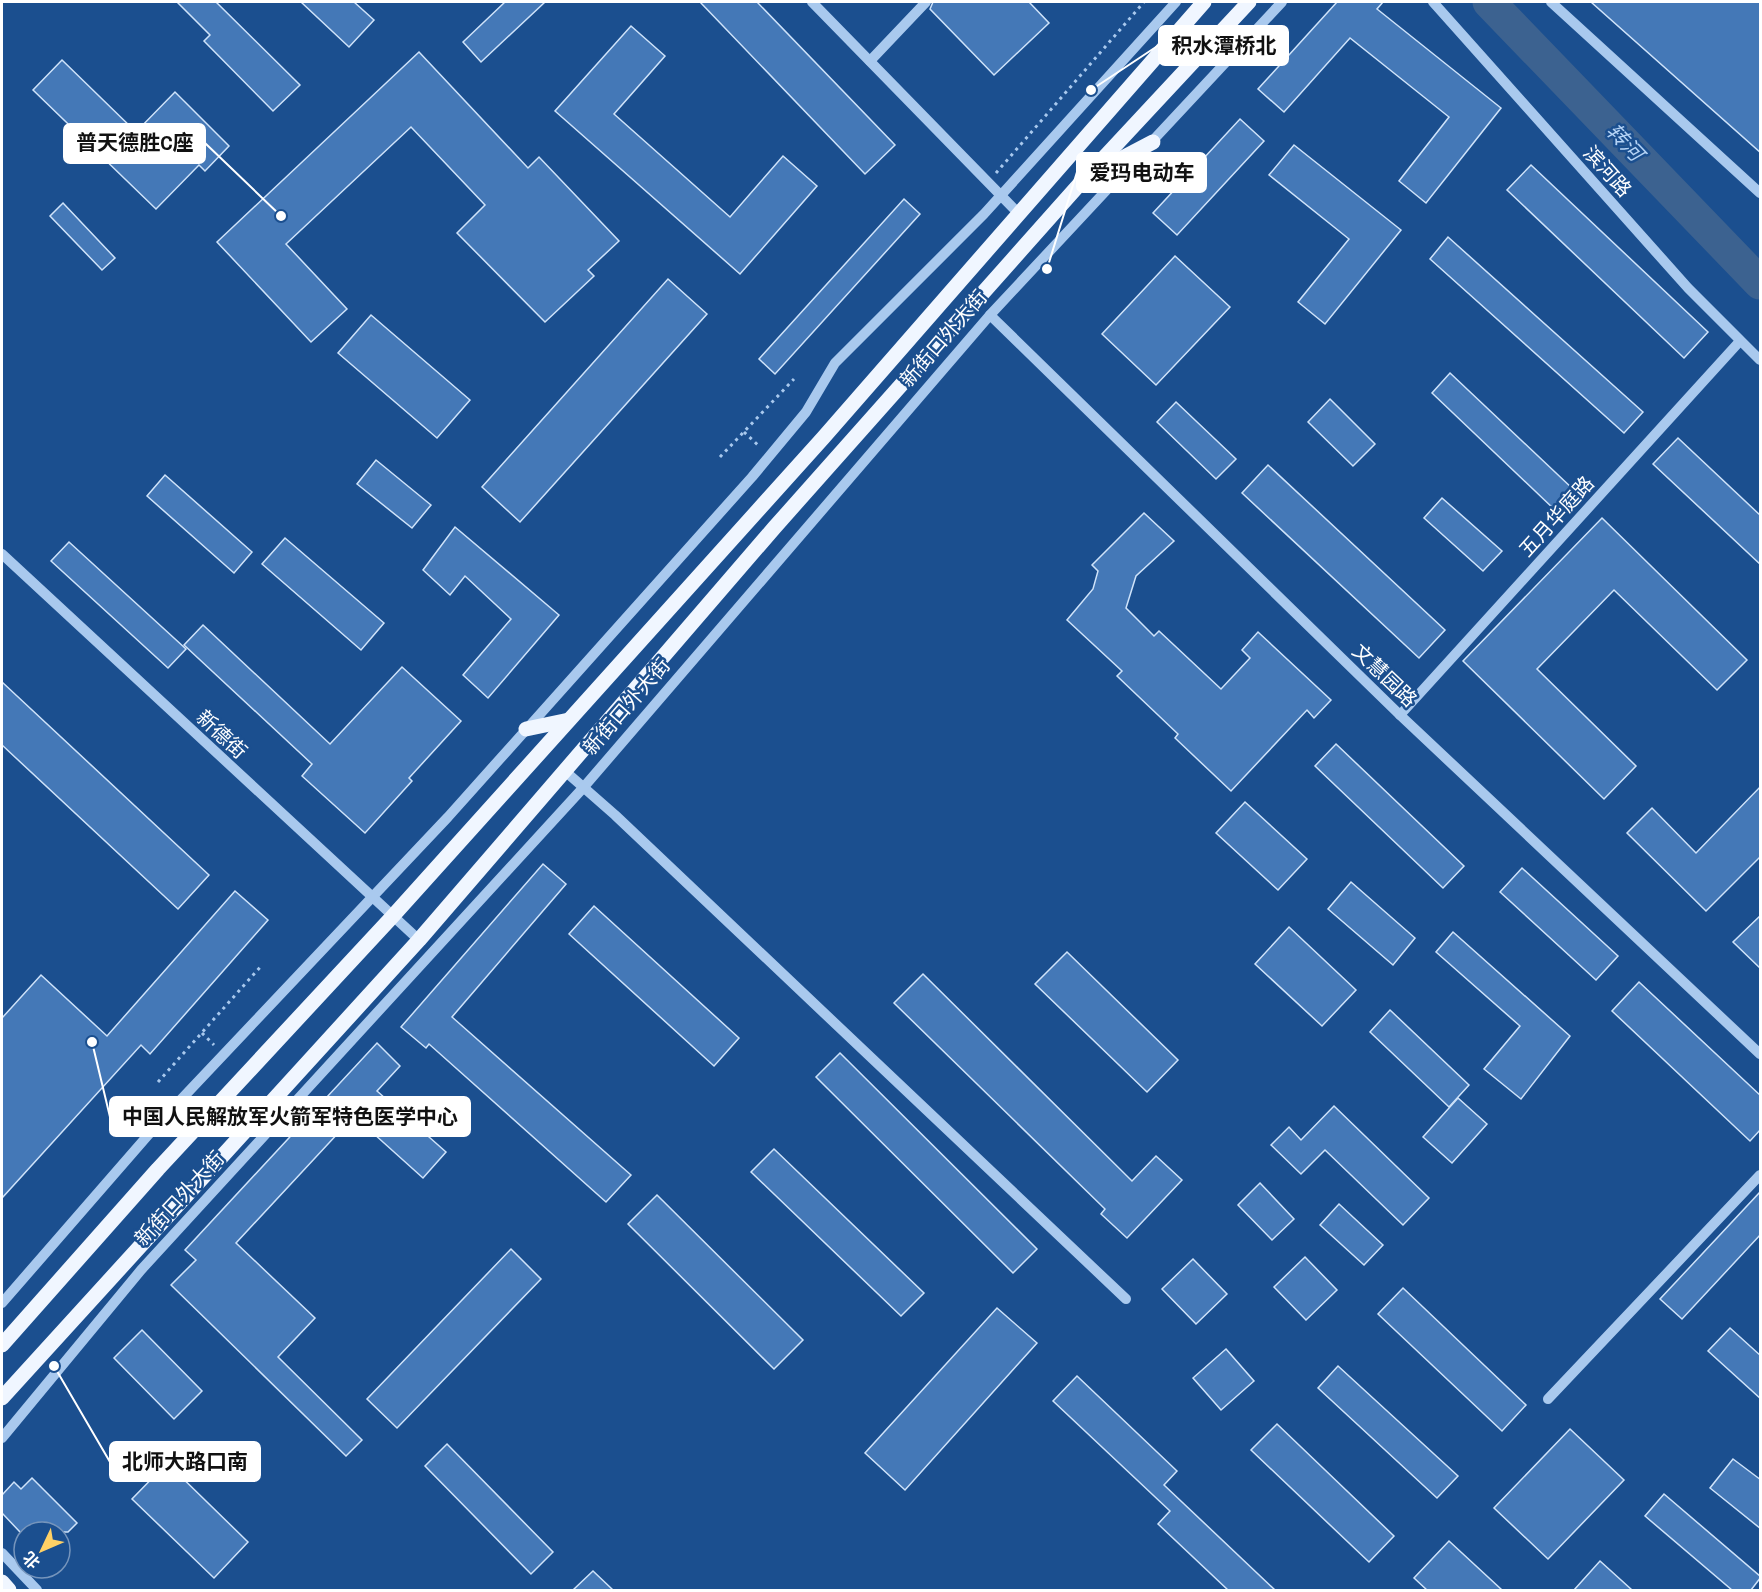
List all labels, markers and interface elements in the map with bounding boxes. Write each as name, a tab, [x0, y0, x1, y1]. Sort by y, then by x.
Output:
callout: 积水潭桥北	[1159, 26, 1288, 65]
text: 积水潭桥北	[1172, 31, 1277, 60]
water label: 转河	[1600, 117, 1653, 170]
callout: 普天德胜C座	[64, 124, 205, 163]
text: 普天德胜C座	[76, 128, 194, 157]
street label: 滨河路	[1578, 140, 1638, 202]
callout: 爱玛电动车	[1077, 153, 1206, 192]
text: 爱玛电动车	[1090, 158, 1195, 187]
street label: 新街口外大街	[893, 284, 993, 392]
street label: 五月华庭路	[1513, 470, 1599, 562]
street label: 文慧园路	[1347, 638, 1423, 712]
street label: 新街口外大街	[576, 652, 676, 760]
street label: 新德街	[191, 704, 253, 764]
callout: 中国人民解放军火箭军特色医学中心	[110, 1097, 470, 1136]
text: 中国人民解放军火箭军特色医学中心	[122, 1102, 458, 1131]
street label: 新街口外大街	[128, 1145, 230, 1251]
callout: 北师大路口南	[110, 1442, 260, 1481]
text: 北师大路口南	[122, 1447, 248, 1476]
north arrow	[12, 1520, 72, 1580]
text: 北	[18, 1547, 45, 1574]

